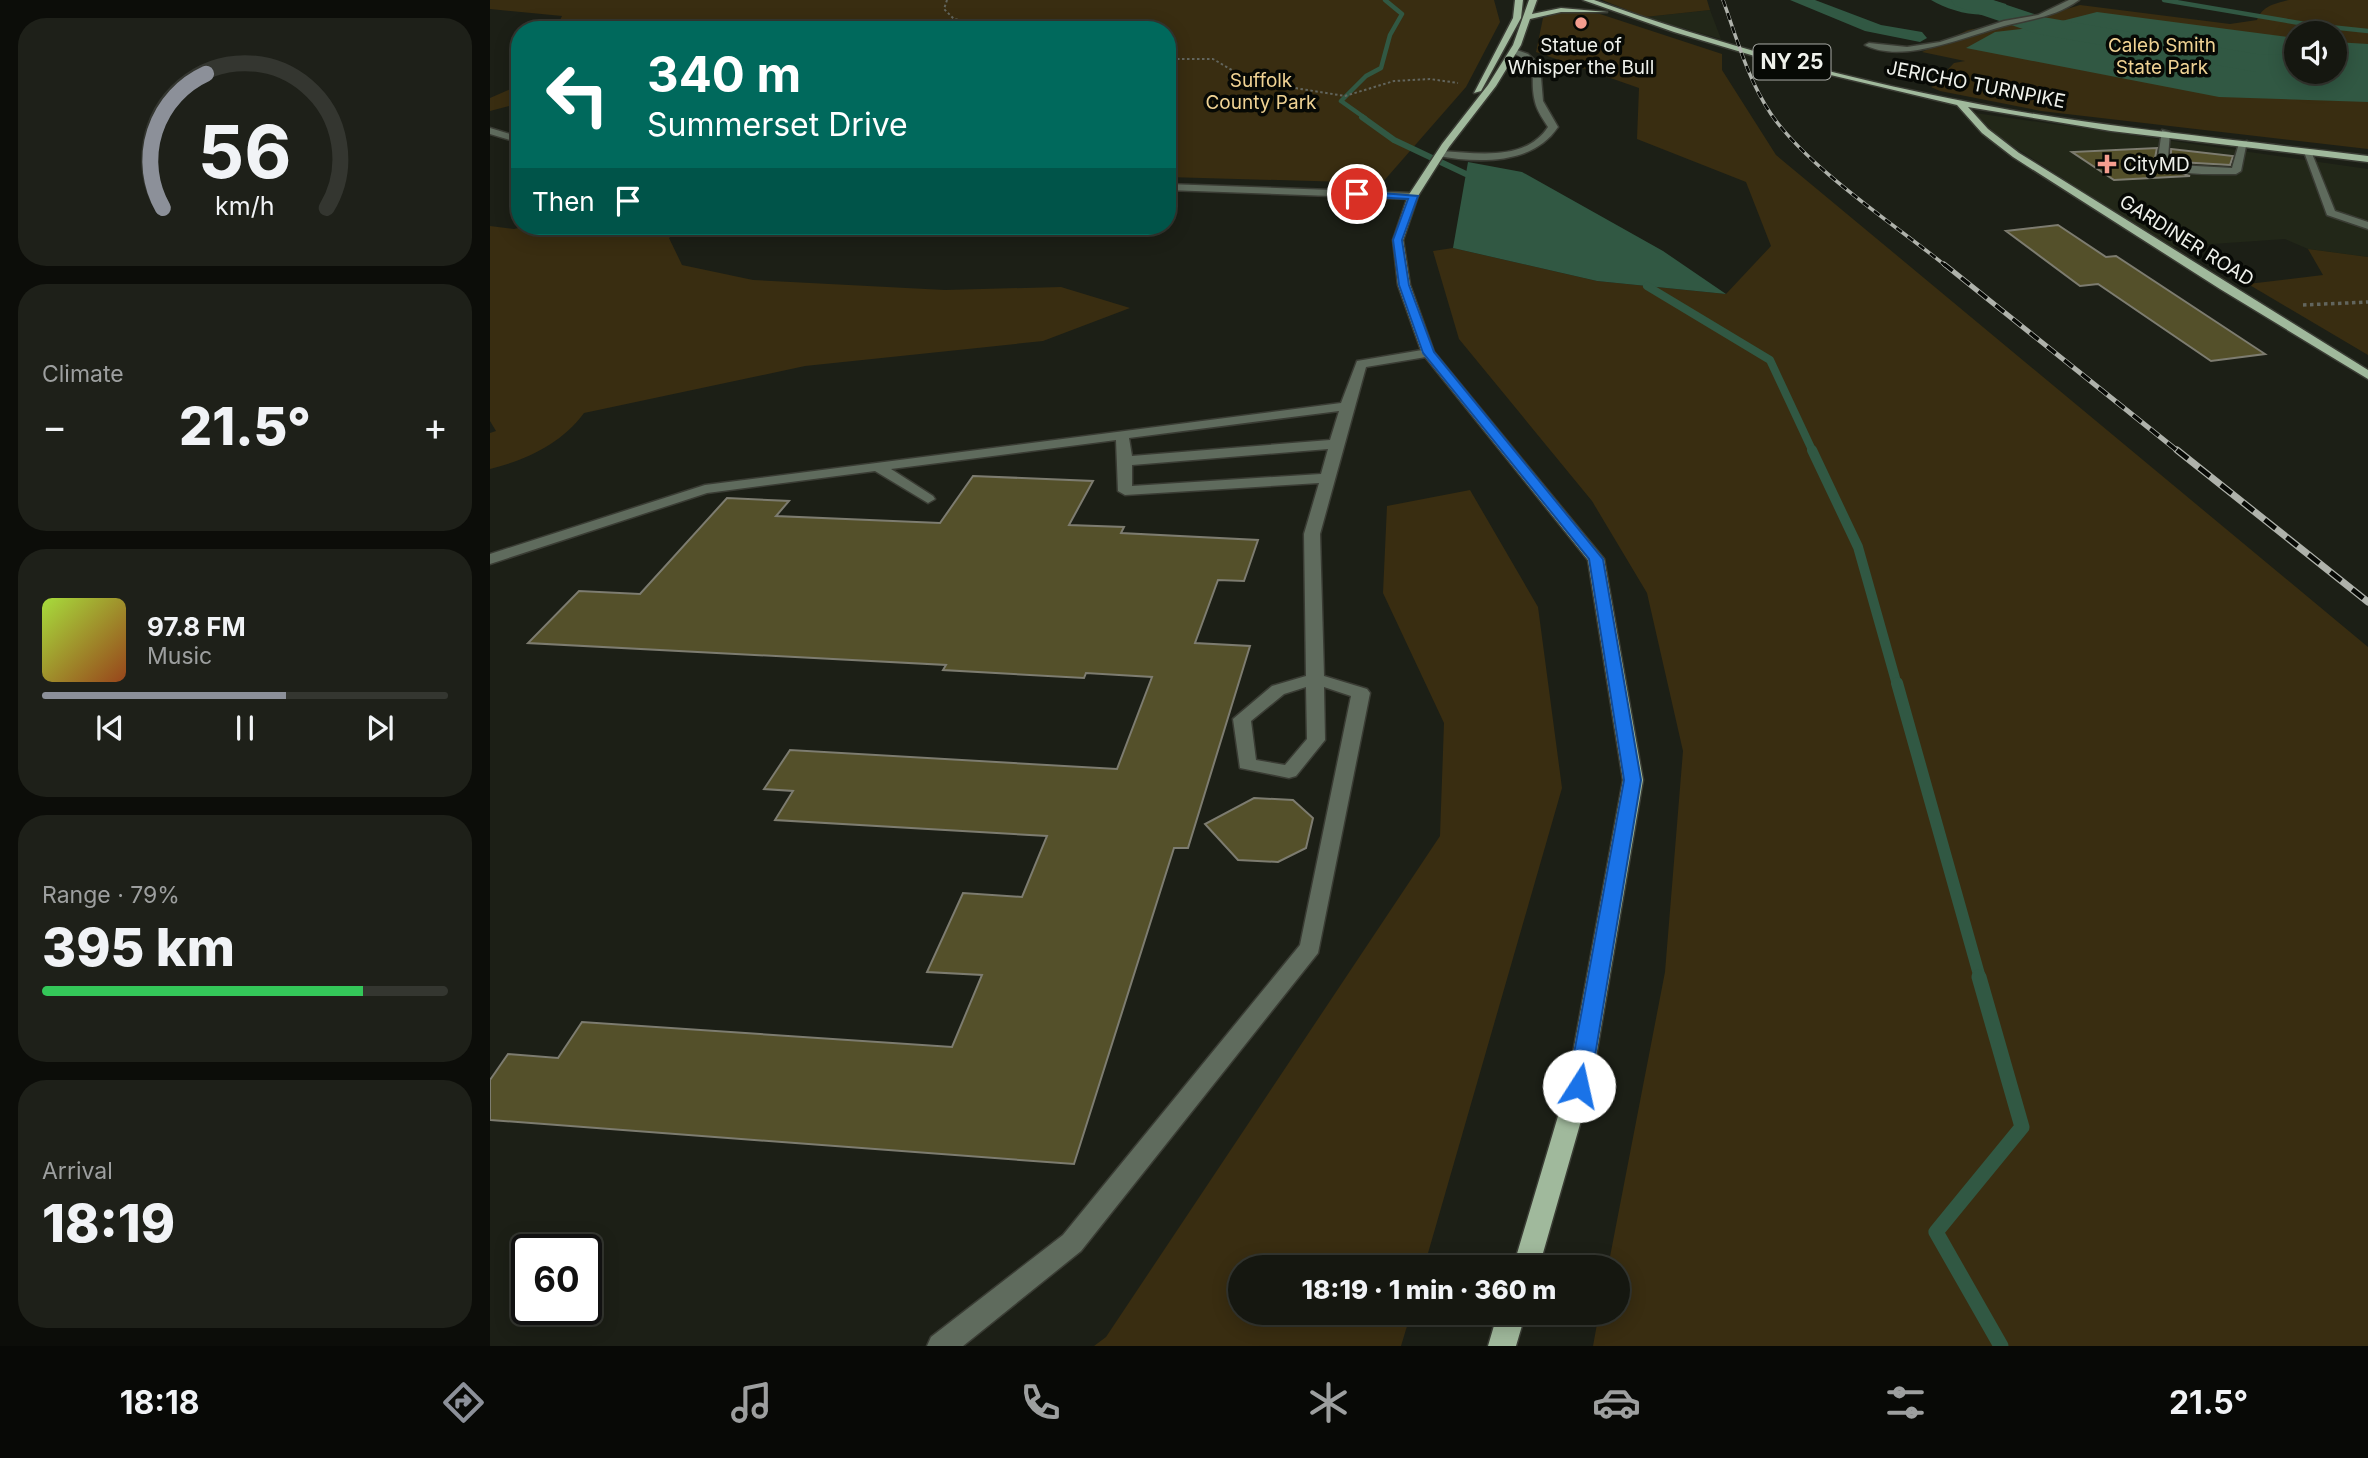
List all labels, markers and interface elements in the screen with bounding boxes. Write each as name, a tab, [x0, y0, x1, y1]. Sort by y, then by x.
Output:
marker: Statue of Whisper the Bull	[1573, 15, 1589, 31]
map controls	[2284, 21, 2347, 84]
button: sound	[2284, 21, 2347, 84]
place label: Statue of Whisper the Bull	[1508, 34, 1654, 79]
park label: Caleb Smith State Park	[2108, 34, 2216, 79]
road number: NY 25	[1754, 44, 1830, 80]
text: 340 m	[647, 45, 801, 104]
icon: left	[532, 49, 623, 140]
street label: JERICHO TURNPIKE	[1884, 56, 2067, 113]
park label: Suffolk County Park	[1205, 69, 1317, 114]
text: Summerset Drive	[647, 105, 908, 144]
text: 56	[198, 107, 292, 196]
place label: CityMD	[2123, 153, 2190, 176]
marker: CityMD	[2097, 154, 2117, 174]
pin	[1327, 164, 1387, 224]
icon: arrive	[1338, 175, 1376, 213]
icon: arrive	[609, 182, 647, 220]
text: Then	[532, 186, 595, 217]
street label: GARDINER ROAD	[2115, 190, 2258, 291]
text: km/h	[215, 191, 275, 221]
text: Climate	[42, 360, 124, 388]
text: 21.5°	[179, 395, 311, 458]
text: −	[42, 403, 67, 449]
text: +	[423, 403, 448, 449]
text: 97.8 FM	[147, 611, 246, 642]
text: Music	[147, 642, 212, 670]
icon: previous	[91, 709, 129, 747]
icon: pause	[226, 709, 264, 747]
icon: next	[361, 709, 399, 747]
text: Range · 79%	[42, 881, 180, 909]
text: 395 km	[42, 916, 235, 979]
position arrow	[1542, 1049, 1616, 1123]
text: Arrival	[42, 1157, 113, 1185]
text: 18:19	[42, 1192, 175, 1255]
speed limit sign: 60	[511, 1234, 602, 1325]
text: 18:19 · 1 min · 360 m	[1302, 1274, 1556, 1305]
icon: directions	[439, 1378, 488, 1427]
icon: music	[727, 1378, 776, 1427]
icon: phone	[1016, 1378, 1065, 1427]
icon: climate	[1304, 1378, 1353, 1427]
icon: car	[1592, 1378, 1641, 1427]
icon: filters	[1881, 1378, 1930, 1427]
text: 18:18	[120, 1383, 200, 1422]
text: 21.5°	[2169, 1383, 2248, 1422]

